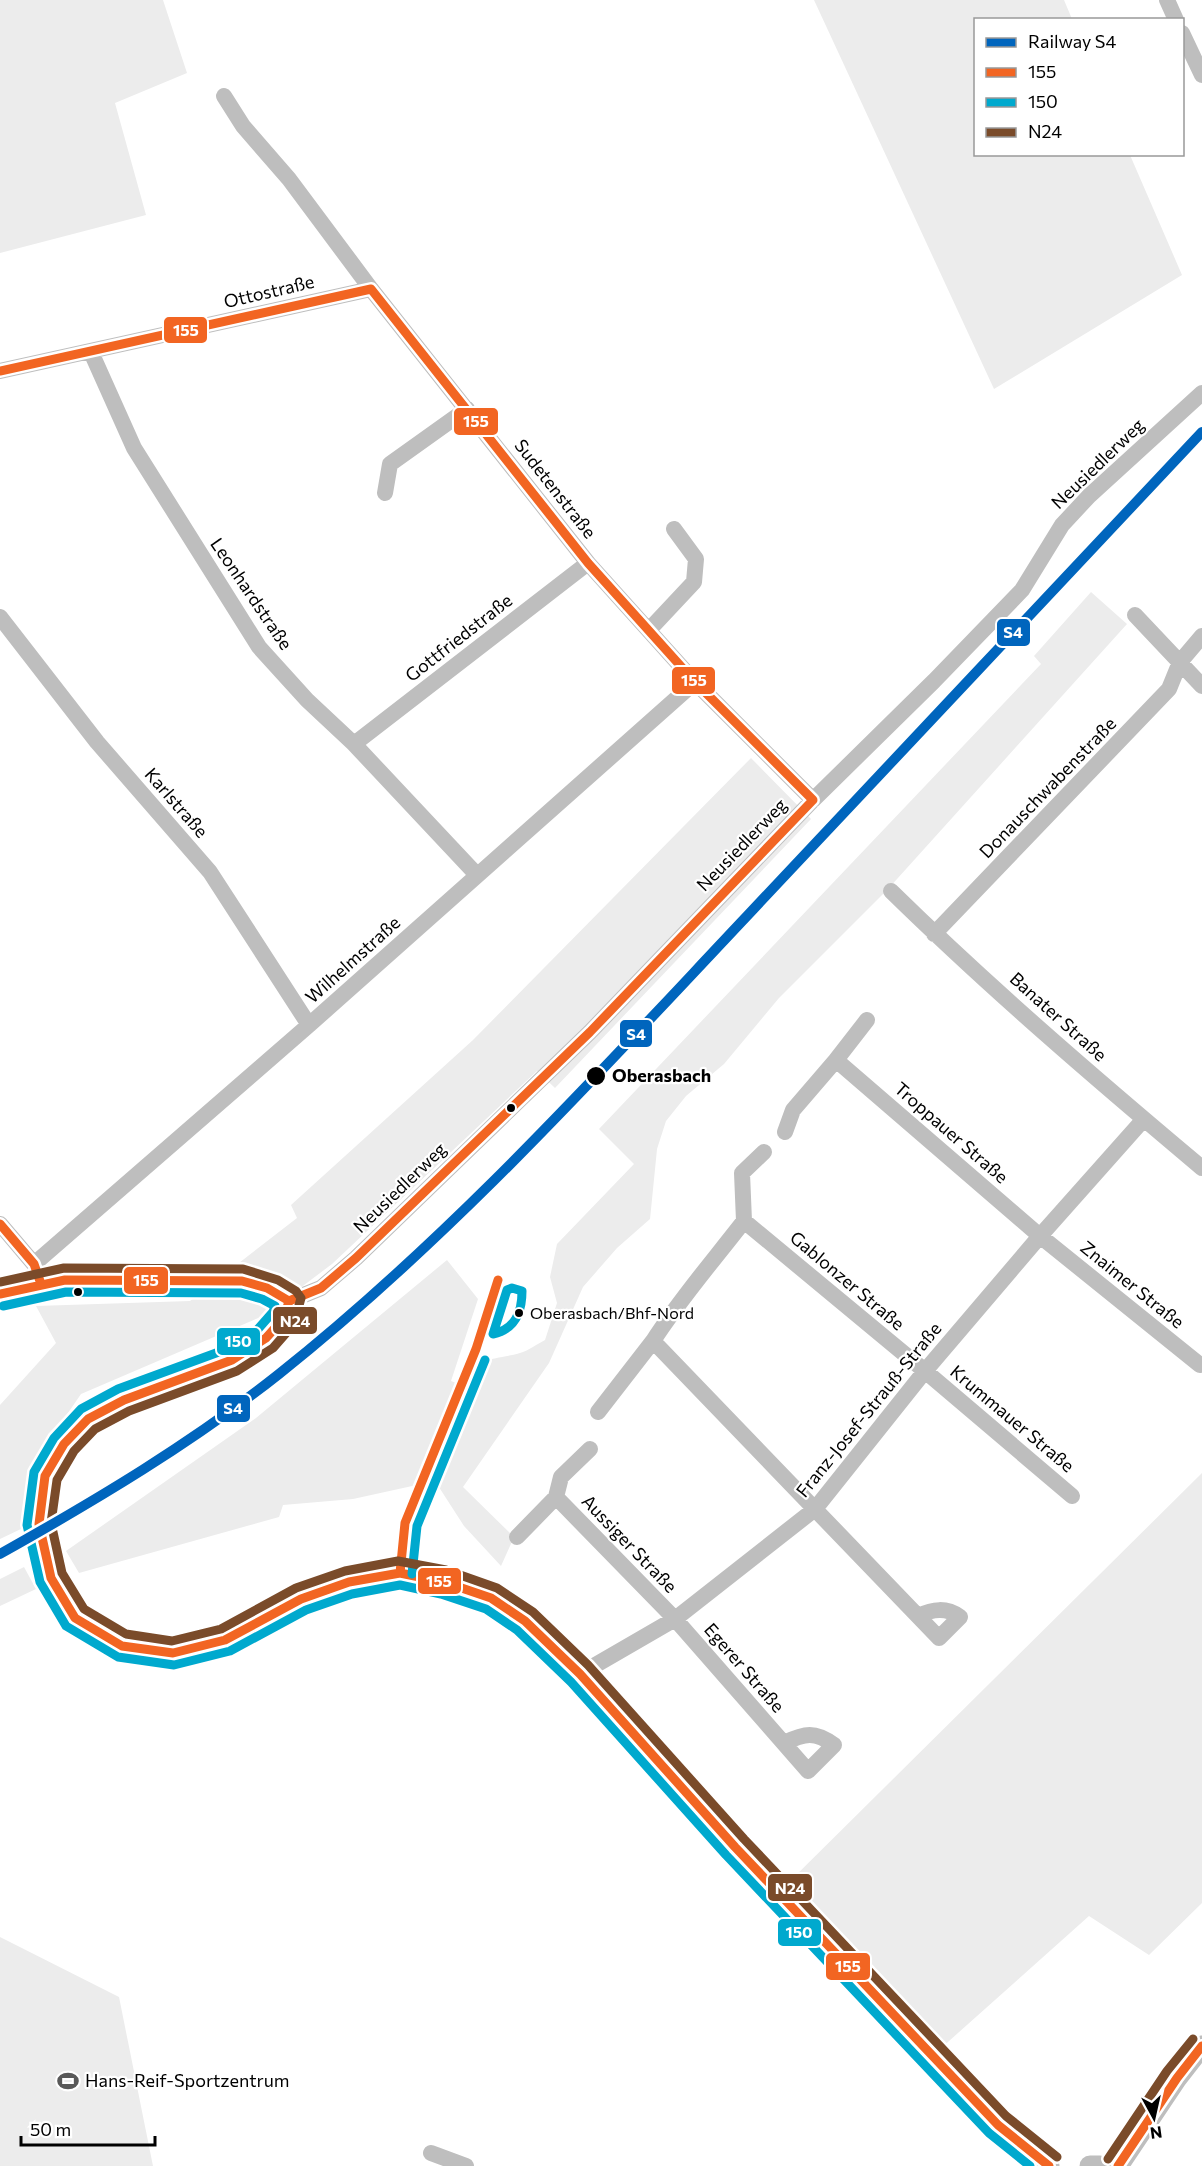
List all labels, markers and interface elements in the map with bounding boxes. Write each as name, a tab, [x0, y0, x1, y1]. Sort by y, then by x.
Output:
legend	[974, 18, 1184, 156]
text: Railway S4	[1028, 30, 1116, 52]
text: 155	[1028, 60, 1056, 82]
text: 150	[1028, 90, 1058, 112]
text: N24	[1028, 120, 1062, 142]
street label: Ottostraße	[221, 270, 316, 312]
line badge: 155	[163, 316, 208, 344]
text: 155	[173, 320, 199, 339]
line badge: 155	[453, 407, 499, 436]
text: 155	[463, 411, 489, 430]
street label: Neusiedlerweg	[1046, 413, 1148, 513]
street label: Sudetenstraße	[510, 434, 601, 542]
street label: Leonhardstraße	[206, 533, 297, 654]
street label: Gottfriedstraße	[400, 589, 516, 686]
line badge: S4	[996, 618, 1031, 647]
text: S4	[1003, 622, 1023, 641]
line badge: 155	[671, 666, 716, 695]
text: 155	[681, 670, 707, 689]
street label: Donauschwabenstraße	[974, 712, 1120, 862]
street label: Karlstraße	[140, 763, 213, 842]
street label: Neusiedlerweg	[692, 793, 791, 895]
street label: Wilhelmstraße	[300, 911, 404, 1008]
street label: Banater Straße	[1006, 967, 1112, 1065]
line badge: S4	[619, 1019, 653, 1048]
text: S4	[626, 1024, 646, 1043]
place label: Oberasbach	[612, 1064, 711, 1086]
marker: Oberasbach	[585, 1065, 607, 1087]
street label: Troppauer Straße	[890, 1077, 1013, 1188]
unlabelled marker	[505, 1102, 517, 1114]
street label: Neusiedlerweg	[348, 1137, 450, 1237]
street label: Gablonzer Straße	[786, 1226, 909, 1334]
street label: Znaimer Straße	[1076, 1236, 1189, 1333]
line badge: 155	[123, 1266, 169, 1295]
text: 155	[133, 1270, 159, 1289]
unlabelled marker	[72, 1286, 84, 1298]
place label: Oberasbach/Bhf-Nord	[530, 1303, 694, 1322]
line badge: N24	[272, 1306, 318, 1335]
marker: Oberasbach/Bhf-Nord	[513, 1307, 525, 1319]
text: N24	[280, 1311, 311, 1330]
street label: Franz-Josef-Strauß-Straße	[791, 1318, 945, 1501]
line badge: 150	[216, 1327, 261, 1356]
text: 150	[224, 1331, 252, 1350]
street label: Krummauer Straße	[946, 1360, 1079, 1476]
line badge: S4	[216, 1394, 251, 1423]
text: S4	[223, 1398, 243, 1417]
street label: Aussiger Straße	[577, 1490, 682, 1597]
line badge: 155	[417, 1567, 462, 1595]
text: 155	[426, 1571, 452, 1590]
street label: Egerer Straße	[700, 1618, 790, 1717]
line badge: N24	[767, 1873, 813, 1902]
text: N24	[775, 1878, 806, 1897]
line badge: 150	[777, 1918, 822, 1947]
text: 150	[785, 1922, 813, 1941]
line badge: 155	[825, 1952, 871, 1981]
text: 155	[835, 1956, 861, 1975]
sports icon: Hans-Reif-Sportzentrum	[56, 2069, 80, 2093]
place label: Hans-Reif-Sportzentrum	[85, 2069, 290, 2091]
north arrow	[1124, 2088, 1184, 2148]
scale bar	[21, 2109, 154, 2147]
text: 50 m	[30, 2118, 71, 2140]
text: N	[1149, 2123, 1163, 2144]

